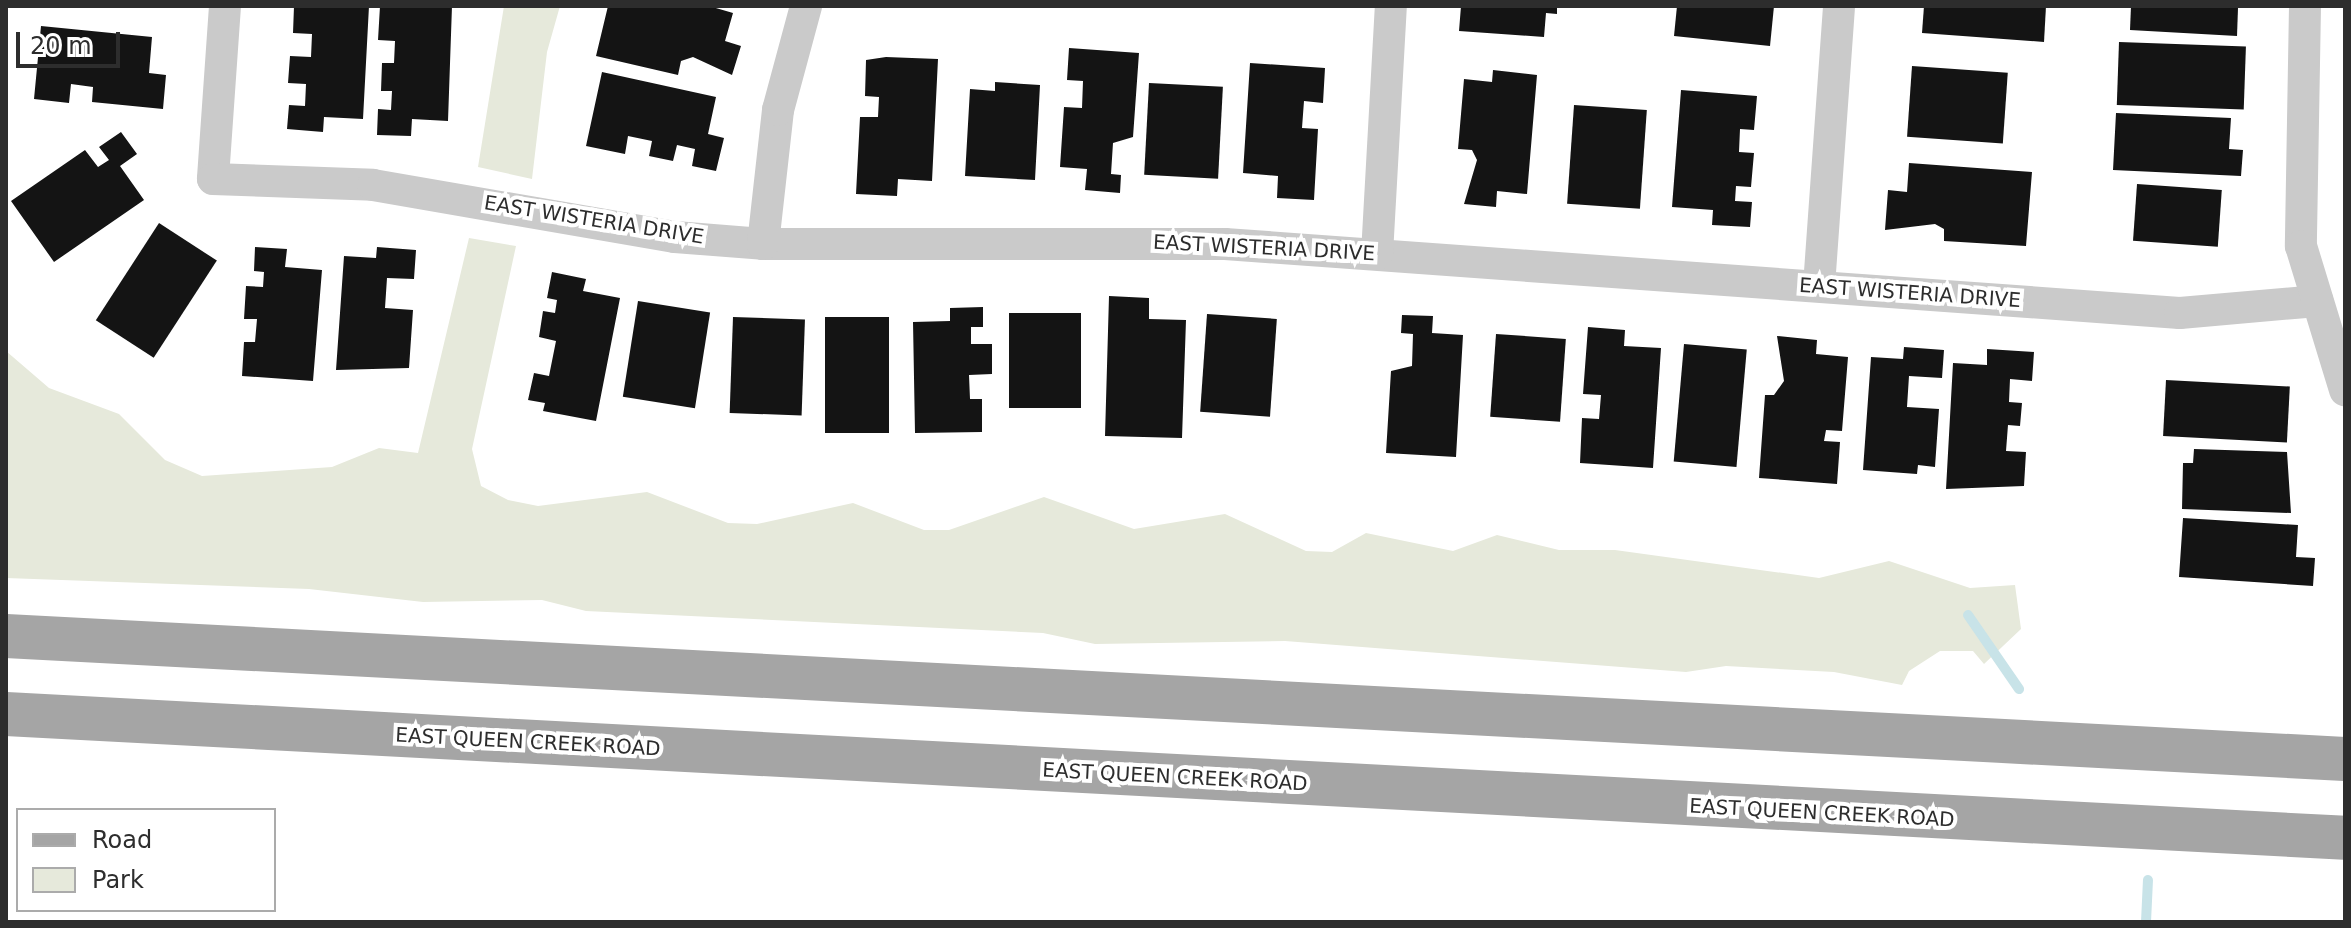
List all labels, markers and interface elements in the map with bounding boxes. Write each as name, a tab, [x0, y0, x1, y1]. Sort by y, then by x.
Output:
scale bar	[20, 16, 124, 66]
text: 20 m	[30, 32, 92, 60]
street label: EAST WISTERIA DRIVE	[482, 191, 706, 249]
street label: EAST WISTERIA DRIVE	[1152, 230, 1376, 266]
street label: EAST WISTERIA DRIVE	[1798, 273, 2022, 313]
street label: EAST QUEEN CREEK ROAD	[395, 723, 661, 761]
street label: EAST QUEEN CREEK ROAD	[1042, 758, 1308, 796]
street label: EAST QUEEN CREEK ROAD	[1689, 794, 1955, 832]
legend	[16, 808, 276, 912]
text: Road	[92, 826, 152, 854]
text: Park	[92, 866, 144, 894]

